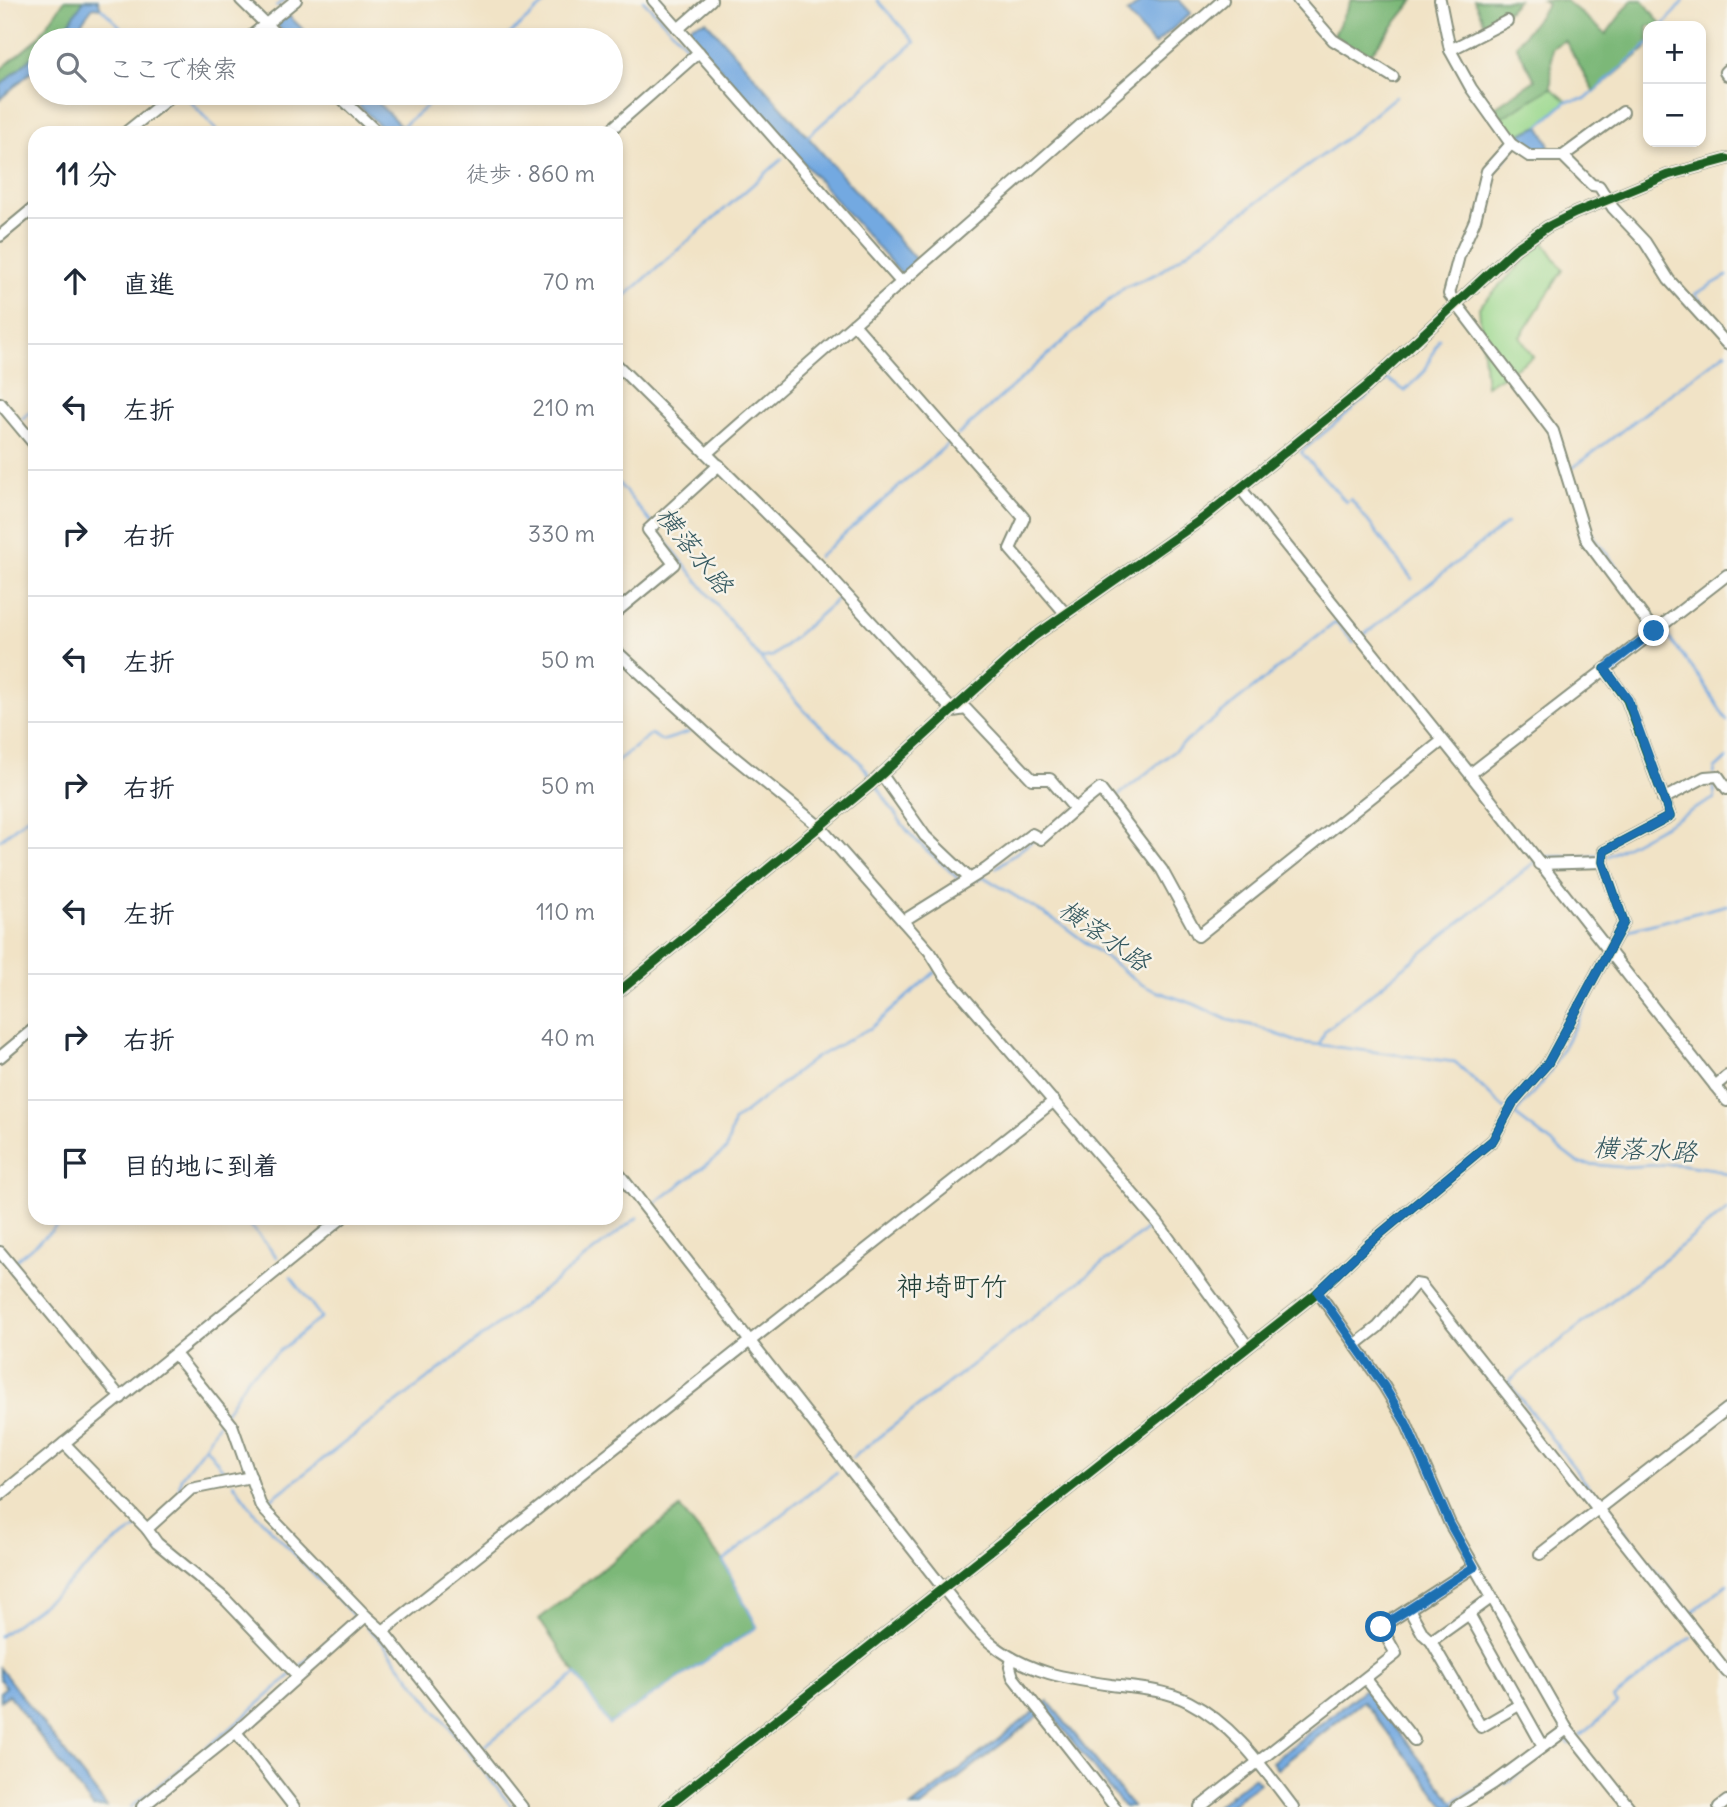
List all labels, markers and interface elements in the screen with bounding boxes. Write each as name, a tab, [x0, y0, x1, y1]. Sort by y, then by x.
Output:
map controls	[1643, 21, 1706, 147]
button: +	[1643, 21, 1706, 84]
search box	[28, 28, 623, 105]
icon: search	[52, 48, 90, 86]
text: ここで検索	[108, 52, 238, 85]
button: −	[1643, 84, 1706, 147]
text: 11 分	[56, 155, 117, 193]
text: 徒歩 · 860 m	[466, 159, 595, 188]
icon: ahead	[56, 262, 94, 300]
text: 直進	[123, 267, 175, 300]
text: 70 m	[543, 267, 595, 296]
icon: left	[56, 388, 94, 426]
text: 左折	[123, 393, 175, 426]
text: 210 m	[532, 393, 595, 422]
water label: 横落水路	[649, 499, 742, 602]
icon: right	[56, 514, 94, 552]
text: 右折	[123, 519, 175, 552]
text: 330 m	[528, 519, 595, 548]
route end	[1638, 615, 1669, 646]
icon: left	[56, 640, 94, 678]
text: 左折	[123, 645, 175, 678]
text: 50 m	[541, 645, 595, 674]
icon: right	[56, 766, 94, 804]
text: 右折	[123, 771, 175, 804]
text: 50 m	[541, 771, 595, 800]
icon: left	[56, 892, 94, 930]
water label: 横落水路	[1053, 892, 1159, 979]
text: 左折	[123, 897, 175, 930]
text: 110 m	[536, 897, 595, 926]
icon: right	[56, 1018, 94, 1056]
text: 右折	[123, 1023, 175, 1056]
text: 40 m	[541, 1023, 595, 1052]
water label: 横落水路	[1592, 1130, 1700, 1168]
icon: arrive	[56, 1144, 94, 1182]
text: 目的地に到着	[123, 1149, 279, 1182]
district label: 神埼町竹	[896, 1268, 1008, 1304]
route start	[1365, 1611, 1396, 1642]

